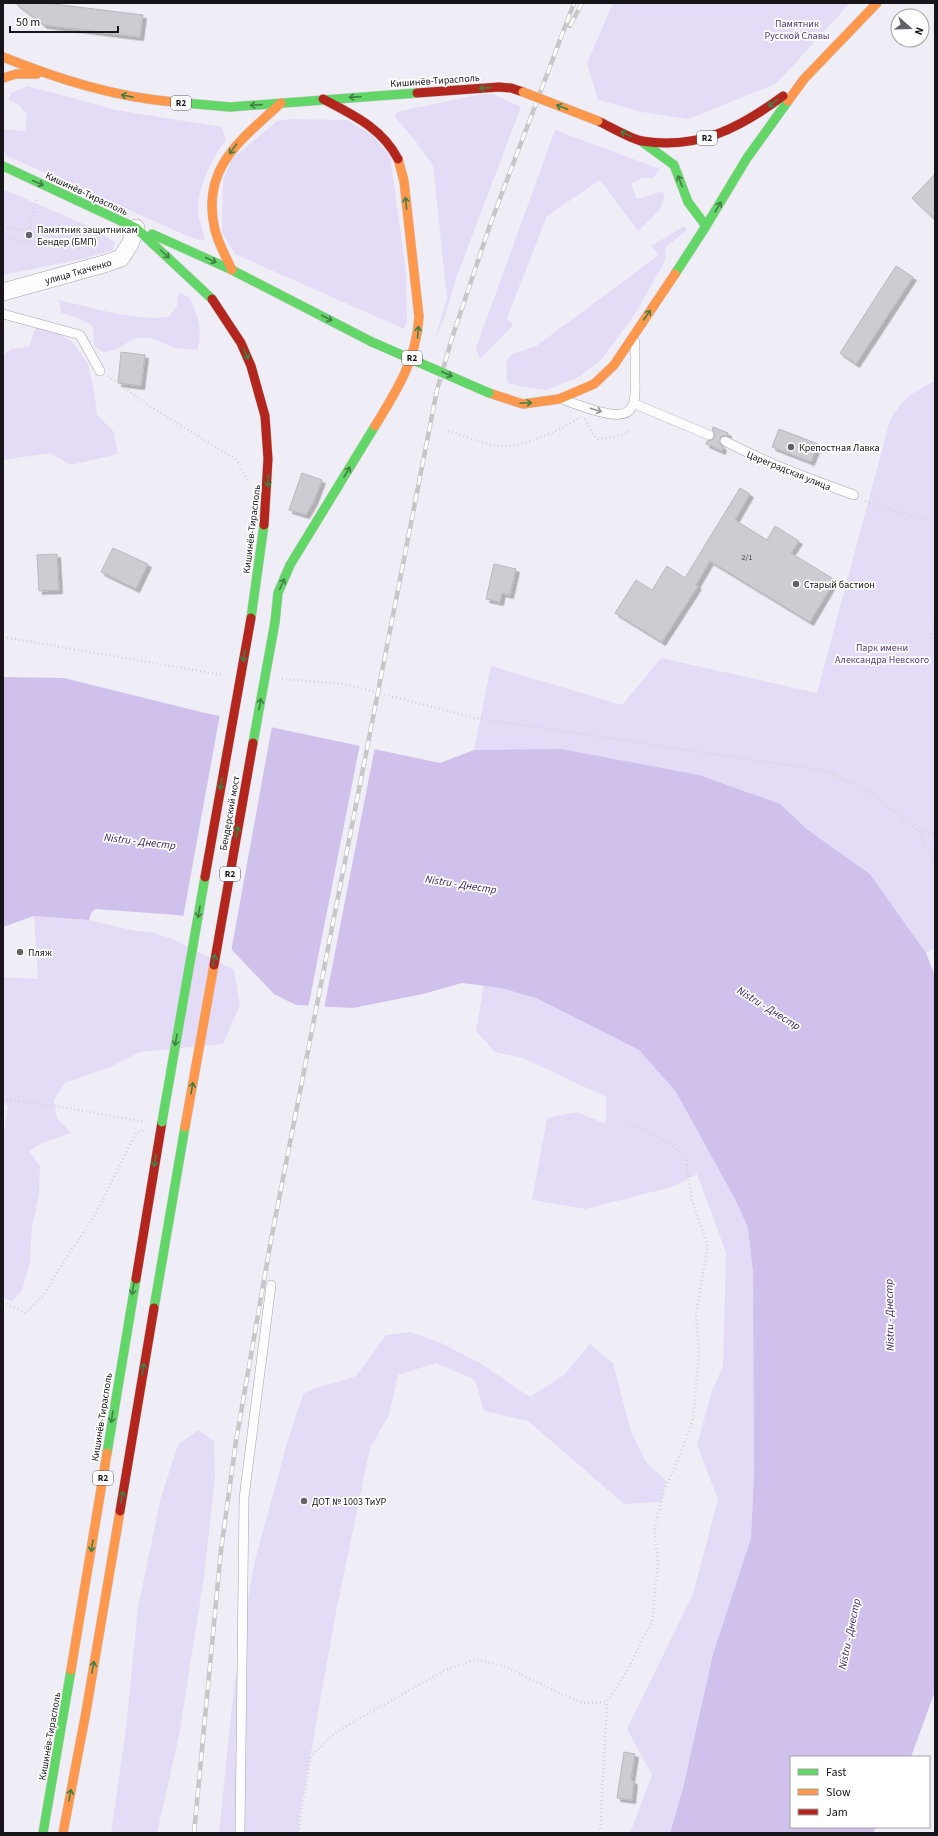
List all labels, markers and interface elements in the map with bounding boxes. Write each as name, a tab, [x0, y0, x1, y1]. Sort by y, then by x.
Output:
scale bar	[10, 8, 118, 34]
north arrow	[890, 8, 930, 48]
text: 50 m	[16, 14, 40, 31]
park label: Памятник Русской Славы	[765, 17, 829, 43]
text: N	[911, 25, 927, 37]
street label: Кишинёв-Тирасполь	[390, 71, 480, 91]
one-way arrow	[479, 84, 492, 91]
one-way arrow	[120, 91, 133, 99]
one-way arrow	[349, 93, 362, 100]
road number: R2	[171, 96, 191, 110]
one-way arrow	[768, 99, 779, 108]
one-way arrow	[250, 102, 263, 109]
one-way arrow	[557, 103, 569, 111]
one-way arrow	[621, 130, 633, 137]
road number: R2	[697, 131, 717, 145]
one-way arrow	[229, 144, 237, 155]
street label: Кишинёв-Тирасполь	[43, 169, 130, 219]
one-way arrow	[675, 175, 683, 187]
one-way arrow	[32, 180, 44, 187]
one-way arrow	[403, 197, 410, 210]
one-way arrow	[714, 202, 722, 213]
place label: Памятник защитникам Бендер (БМП)	[37, 223, 138, 249]
marker: Памятник защитникам Бендер (БМП)	[24, 230, 34, 240]
one-way arrow	[160, 249, 170, 258]
street label: улица Ткаченко	[43, 256, 113, 288]
one-way arrow	[204, 257, 216, 264]
one-way arrow	[643, 310, 651, 321]
one-way arrow	[320, 315, 332, 322]
one-way arrow	[414, 326, 421, 339]
one-way arrow	[243, 348, 250, 360]
road number: R2	[402, 351, 422, 365]
one-way arrow	[440, 371, 452, 378]
one-way arrow	[520, 399, 533, 406]
one-way arrow	[589, 407, 602, 414]
place label: Крепостная Лавка	[799, 441, 879, 455]
marker: Крепостная Лавка	[786, 442, 796, 452]
street label: Цареградская улица	[744, 448, 833, 494]
one-way arrow	[344, 466, 352, 478]
one-way arrow	[264, 474, 272, 487]
street label: Кишинёв-Тирасполь	[240, 484, 264, 574]
house number: 2/1	[742, 552, 752, 563]
one-way arrow	[279, 578, 286, 590]
place label: Старый бастион	[804, 578, 875, 592]
marker: Старый бастион	[791, 579, 801, 589]
park label: Парк имени Александра Невского	[835, 641, 929, 667]
one-way arrow	[240, 649, 248, 662]
one-way arrow	[256, 698, 264, 711]
street label: Бендерский мост	[217, 774, 244, 852]
one-way arrow	[217, 777, 225, 790]
one-way arrow	[233, 826, 241, 839]
water label: Nistru - Днестр	[103, 830, 177, 853]
road number: R2	[220, 867, 240, 881]
water label: Nistru - Днестр	[424, 871, 498, 898]
one-way arrow	[195, 905, 203, 918]
place label: Пляж	[28, 946, 52, 960]
marker: Пляж	[15, 947, 25, 957]
one-way arrow	[211, 954, 219, 967]
water label: Nistru - Днестр	[734, 983, 803, 1034]
one-way arrow	[172, 1033, 180, 1046]
one-way arrow	[188, 1082, 196, 1095]
one-way arrow	[151, 1154, 159, 1167]
water label: Nistru - Днестр	[881, 1279, 898, 1351]
one-way arrow	[129, 1282, 137, 1295]
one-way arrow	[139, 1363, 147, 1376]
street label: Кишинёв-Тирасполь	[88, 1372, 116, 1463]
one-way arrow	[108, 1410, 116, 1423]
road number: R2	[93, 1471, 113, 1485]
one-way arrow	[118, 1491, 126, 1504]
place label: ДОТ № 1003 ТиУР	[312, 1495, 387, 1509]
marker: ДОТ № 1003 ТиУР	[299, 1496, 309, 1506]
one-way arrow	[88, 1539, 96, 1552]
water label: Nistru - Днестр	[835, 1597, 864, 1671]
one-way arrow	[89, 1661, 97, 1674]
street label: Кишинёв-Тирасполь	[35, 1691, 65, 1782]
legend	[790, 1756, 930, 1828]
text: Fast	[826, 1764, 846, 1781]
text: Slow	[826, 1784, 851, 1801]
one-way arrow	[66, 1789, 74, 1802]
text: Jam	[826, 1804, 848, 1821]

